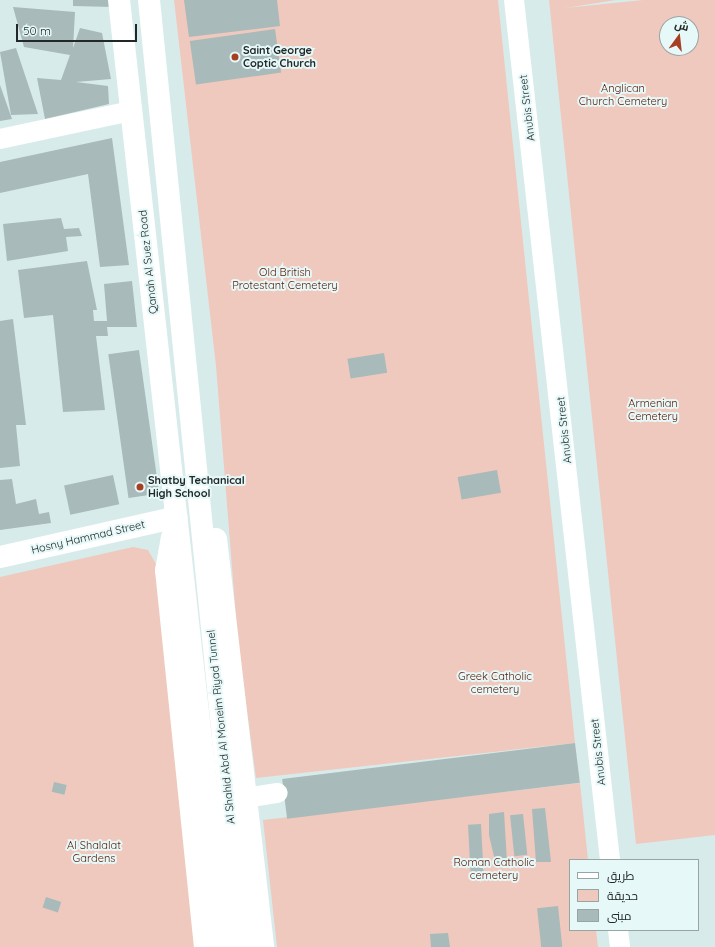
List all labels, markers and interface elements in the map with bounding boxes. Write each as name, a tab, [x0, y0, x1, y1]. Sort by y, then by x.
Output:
scale bar	[18, 16, 139, 42]
north arrow	[659, 16, 699, 56]
text: ش	[673, 17, 690, 34]
text: 50 m	[23, 23, 51, 38]
place label: Saint George Coptic Church	[243, 44, 316, 70]
marker: Saint George Coptic Church	[230, 52, 240, 62]
street label: Anubis Street	[516, 74, 538, 142]
park label: Anglican Church Cemetery	[579, 82, 667, 108]
street label: Qanah Al Suez Road	[136, 209, 160, 315]
park label: Old British Protestant Cemetery	[232, 266, 338, 292]
street label: Anubis Street	[554, 396, 574, 464]
park label: Armenian Cemetery	[628, 397, 678, 423]
place label: Shatby Techanical High School	[148, 474, 245, 500]
marker: Shatby Techanical High School	[135, 482, 145, 492]
street label: Hosny Hammad Street	[30, 517, 146, 557]
street label: Al Shahid Abd Al Moneim Riyad Tunnel	[204, 629, 238, 825]
park label: Greek Catholic cemetery	[458, 670, 532, 696]
street label: Anubis Street	[588, 718, 608, 786]
park label: Al Shalalat Gardens	[67, 839, 121, 865]
park label: Roman Catholic cemetery	[453, 856, 535, 882]
legend	[569, 859, 699, 931]
text: طريق	[607, 868, 634, 883]
text: حديقة	[607, 888, 638, 903]
text: مبنى	[607, 908, 632, 923]

